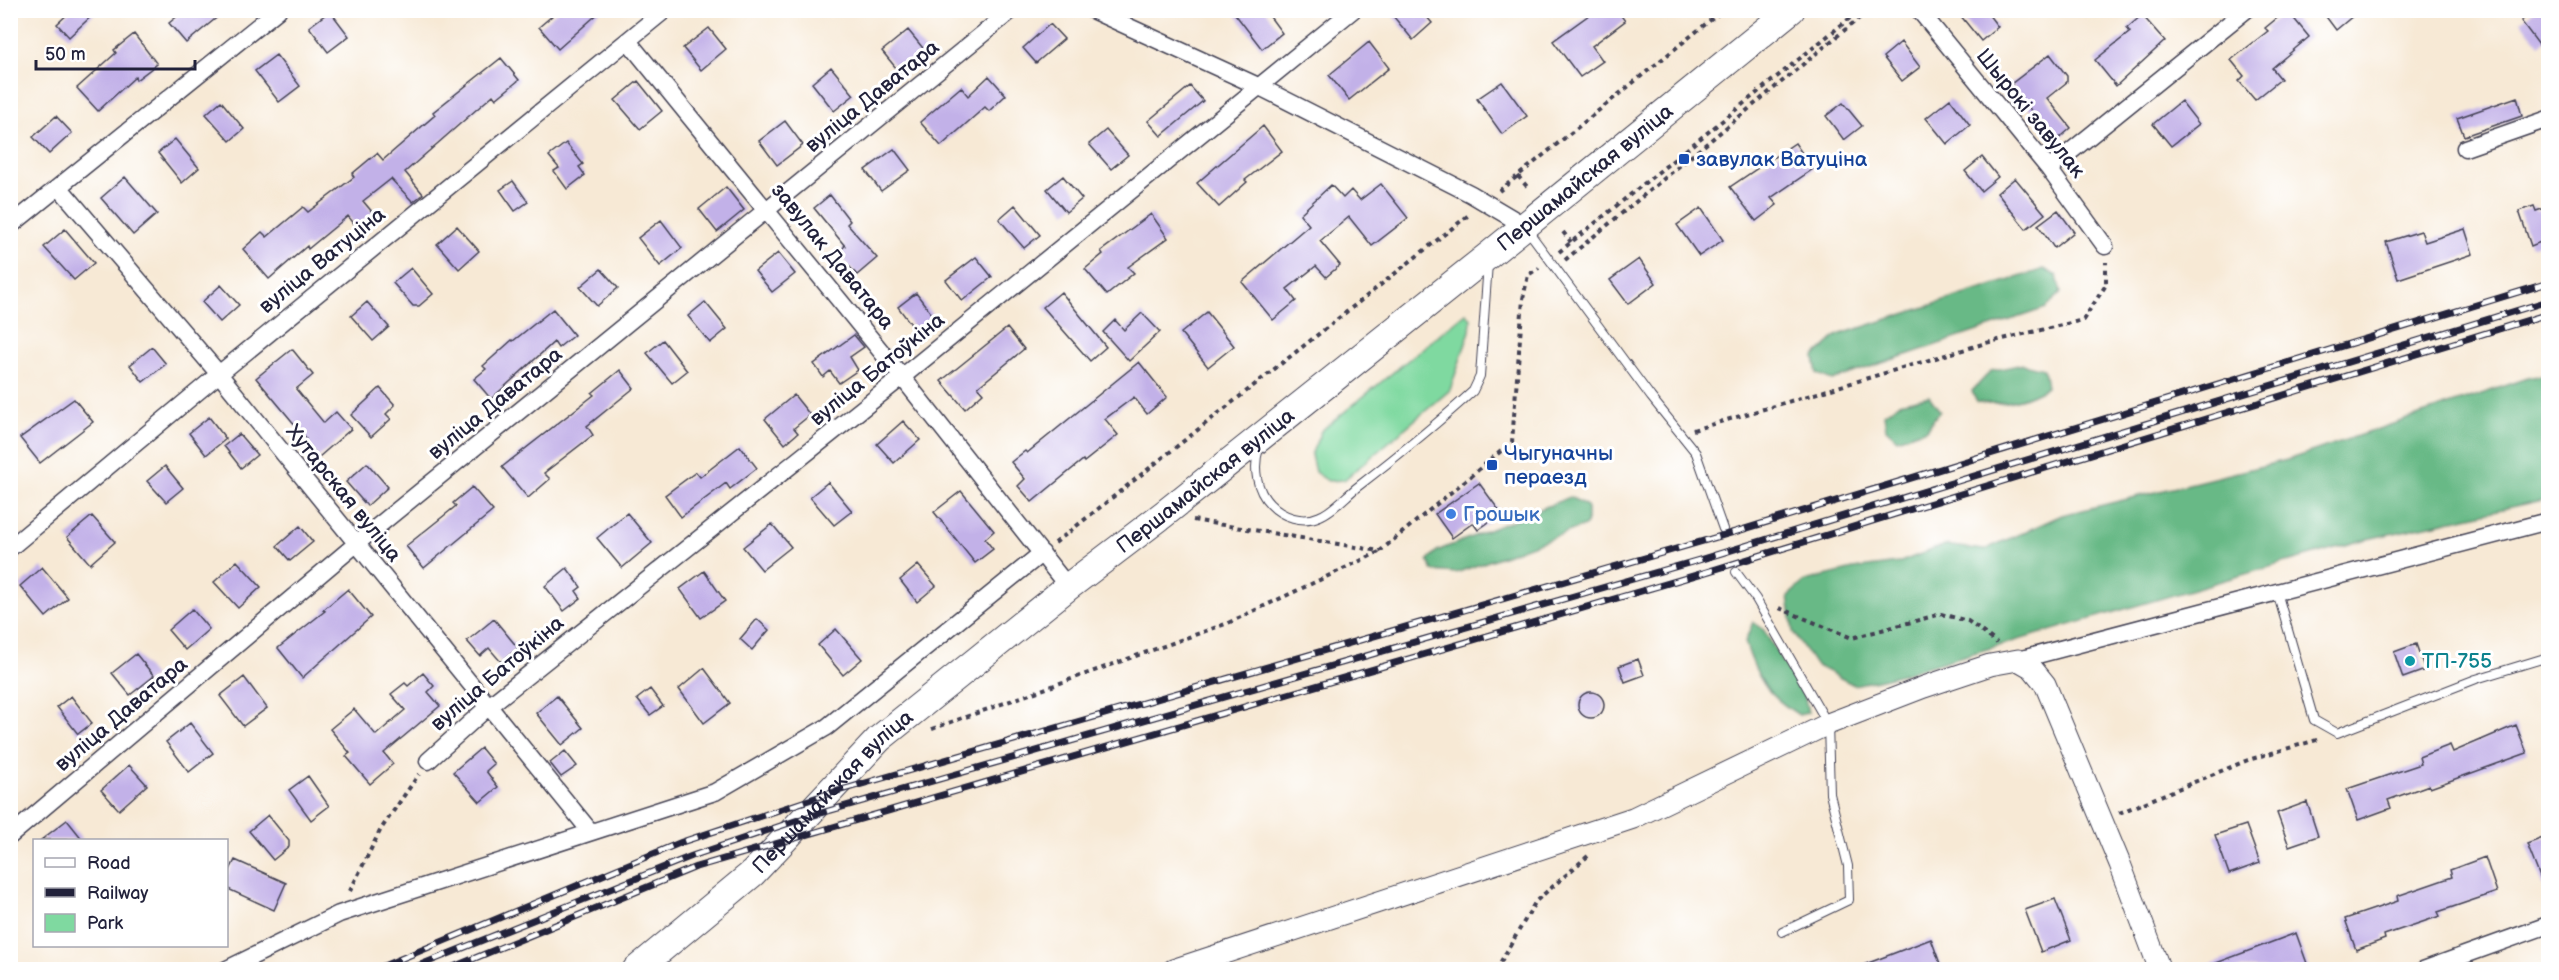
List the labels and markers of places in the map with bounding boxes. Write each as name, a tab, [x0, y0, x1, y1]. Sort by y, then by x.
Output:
place label: завулак Ватуціна	[1696, 147, 1868, 172]
marker: завулак Ватуціна	[1677, 152, 1691, 166]
place label: Чыгуначны пераезд	[1504, 441, 1613, 490]
marker: Чыгуначны пераезд	[1485, 458, 1499, 472]
place label: Грошык	[1463, 502, 1540, 527]
marker: Грошык	[1444, 507, 1458, 521]
place label: ТП-755	[2422, 649, 2492, 674]
marker: ТП-755	[2403, 654, 2417, 668]

